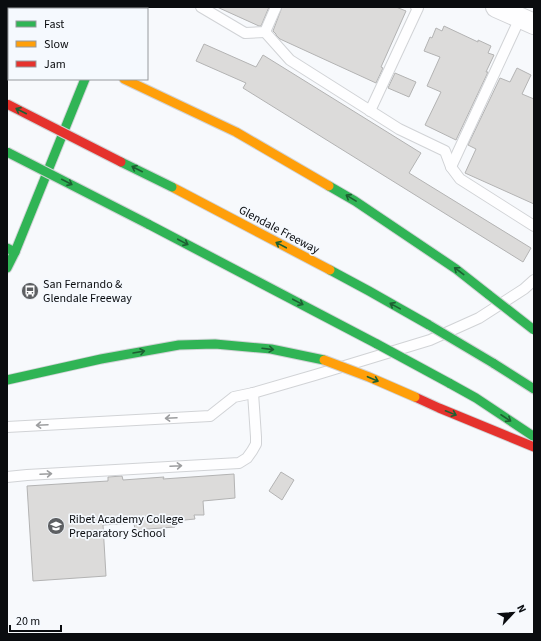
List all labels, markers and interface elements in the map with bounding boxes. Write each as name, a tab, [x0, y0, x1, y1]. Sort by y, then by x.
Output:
legend	[8, 8, 148, 80]
text: Fast	[44, 16, 64, 33]
text: Slow	[44, 36, 69, 53]
text: Jam	[44, 56, 66, 73]
one-way arrow	[15, 107, 27, 114]
one-way arrow	[131, 165, 143, 173]
one-way arrow	[60, 179, 72, 187]
one-way arrow	[345, 194, 357, 202]
street label: Glendale Freeway	[236, 202, 323, 259]
one-way arrow	[177, 239, 189, 246]
one-way arrow	[275, 240, 287, 248]
one-way arrow	[453, 266, 464, 275]
place label: San Fernando & Glendale Freeway	[43, 276, 132, 307]
bus stop icon: San Fernando & Glendale Freeway	[20, 281, 40, 301]
one-way arrow	[292, 299, 304, 307]
one-way arrow	[389, 301, 401, 309]
one-way arrow	[262, 345, 275, 353]
one-way arrow	[132, 348, 145, 356]
one-way arrow	[367, 375, 379, 383]
one-way arrow	[444, 410, 456, 417]
one-way arrow	[165, 414, 178, 422]
one-way arrow	[501, 414, 512, 422]
one-way arrow	[36, 422, 49, 429]
one-way arrow	[169, 463, 182, 470]
one-way arrow	[39, 470, 52, 477]
place label: Ribet Academy College Preparatory School	[69, 511, 183, 542]
school or university icon: Ribet Academy College Preparatory School	[46, 516, 66, 536]
north arrow	[493, 593, 533, 633]
text: N	[513, 602, 530, 615]
scale bar	[10, 607, 61, 633]
text: 20 m	[16, 613, 40, 630]

